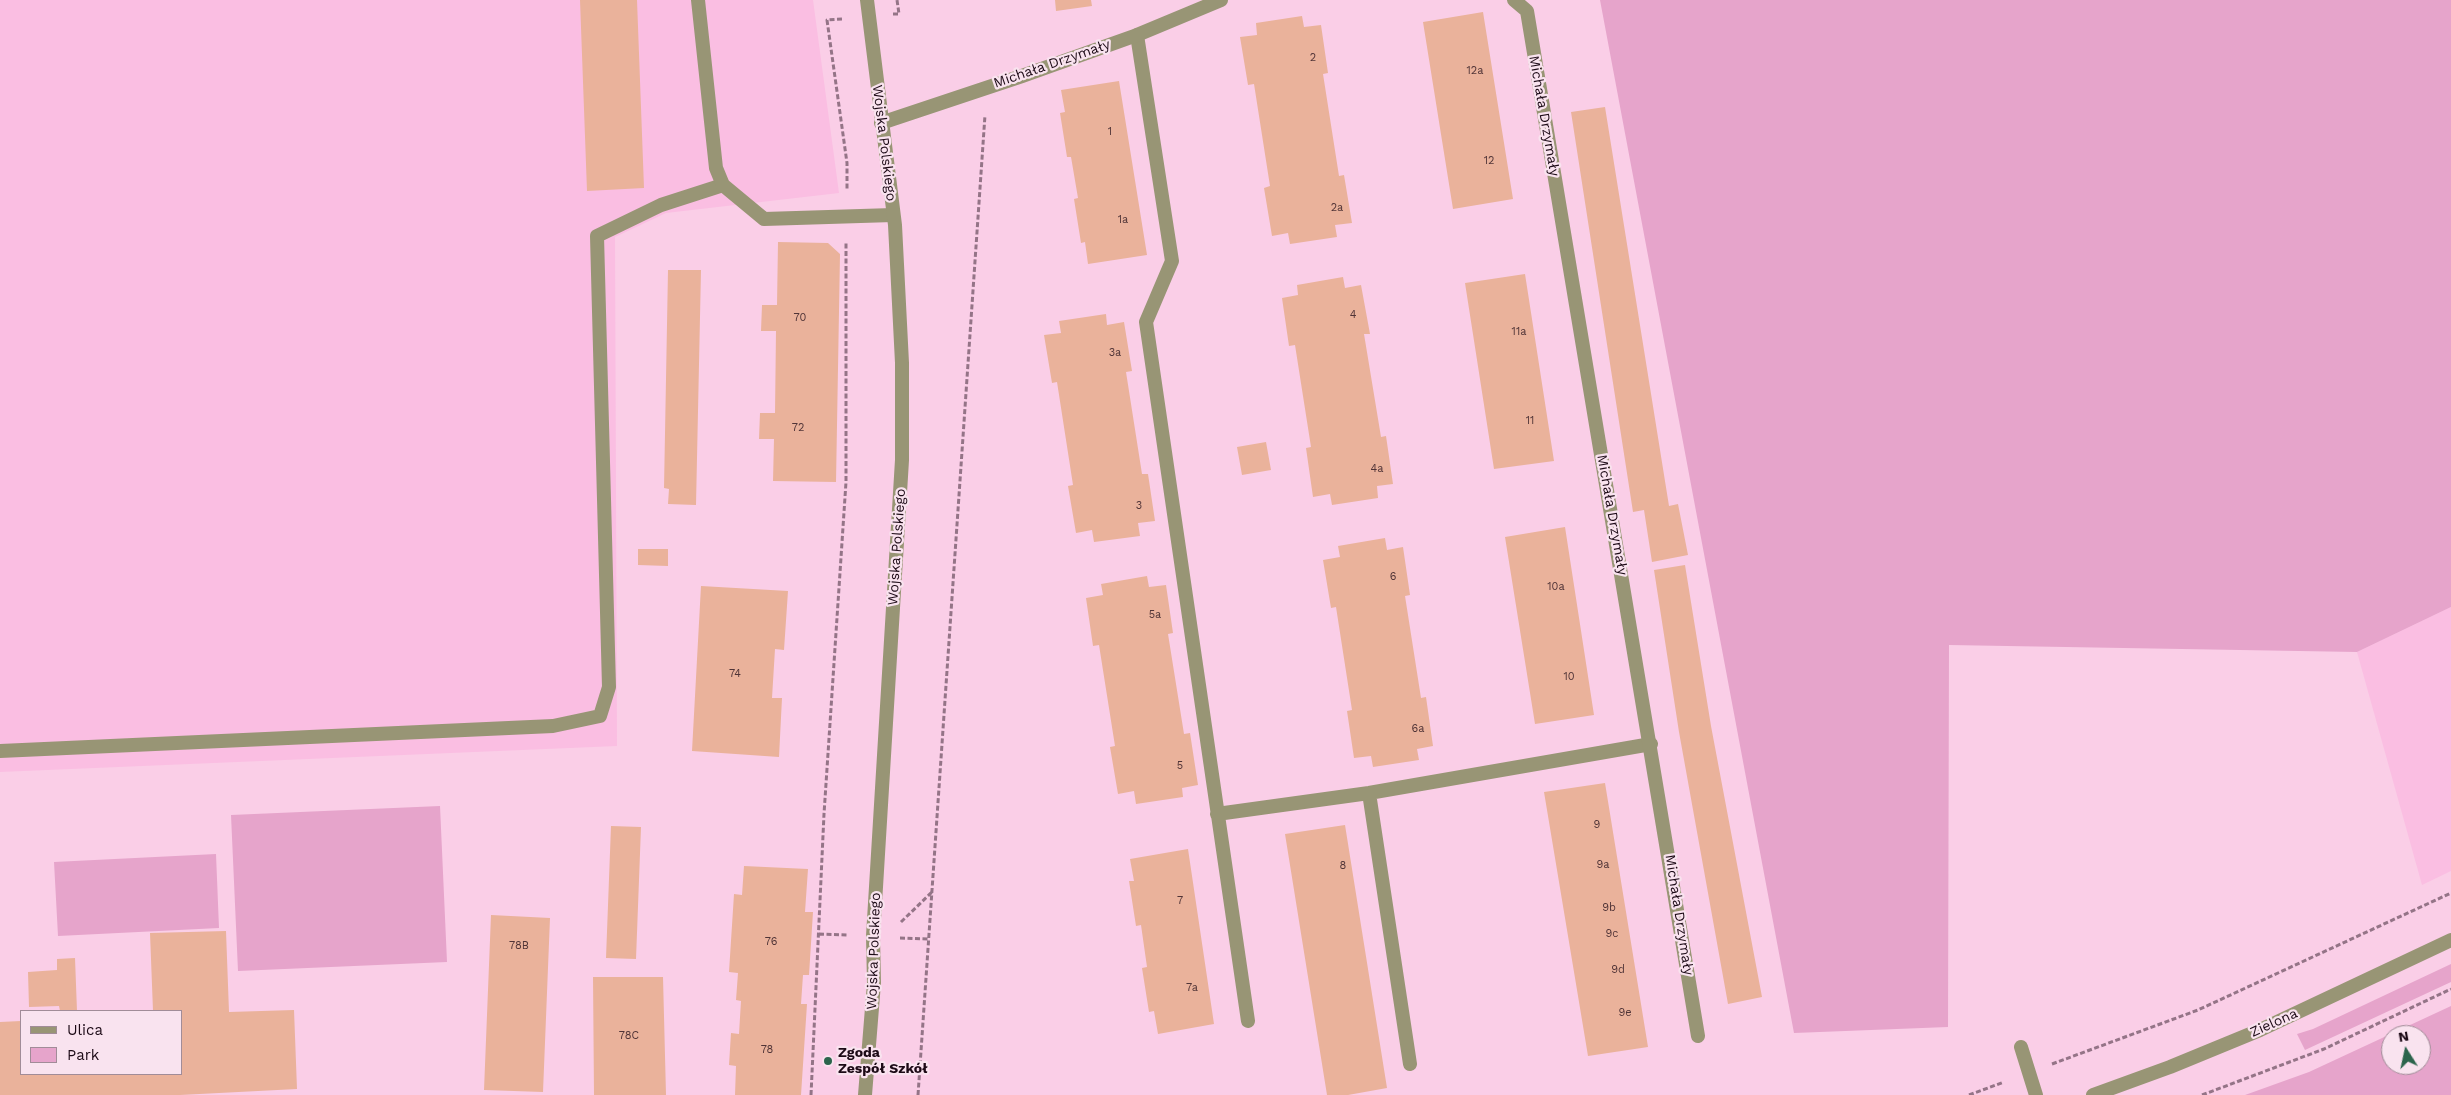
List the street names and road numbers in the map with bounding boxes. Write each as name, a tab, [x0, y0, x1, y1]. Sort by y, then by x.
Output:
street label: Michała Drzymały	[992, 36, 1112, 92]
street label: Michała Drzymały	[1525, 54, 1563, 178]
street label: Wojska Polskiego	[869, 84, 899, 202]
street label: Michała Drzymały	[1593, 453, 1631, 577]
street label: Wojska Polskiego	[885, 488, 909, 606]
street label: Michała Drzymały	[1661, 853, 1697, 977]
street label: Wojska Polskiego	[864, 892, 884, 1010]
street label: Zielona	[2248, 1005, 2300, 1041]

